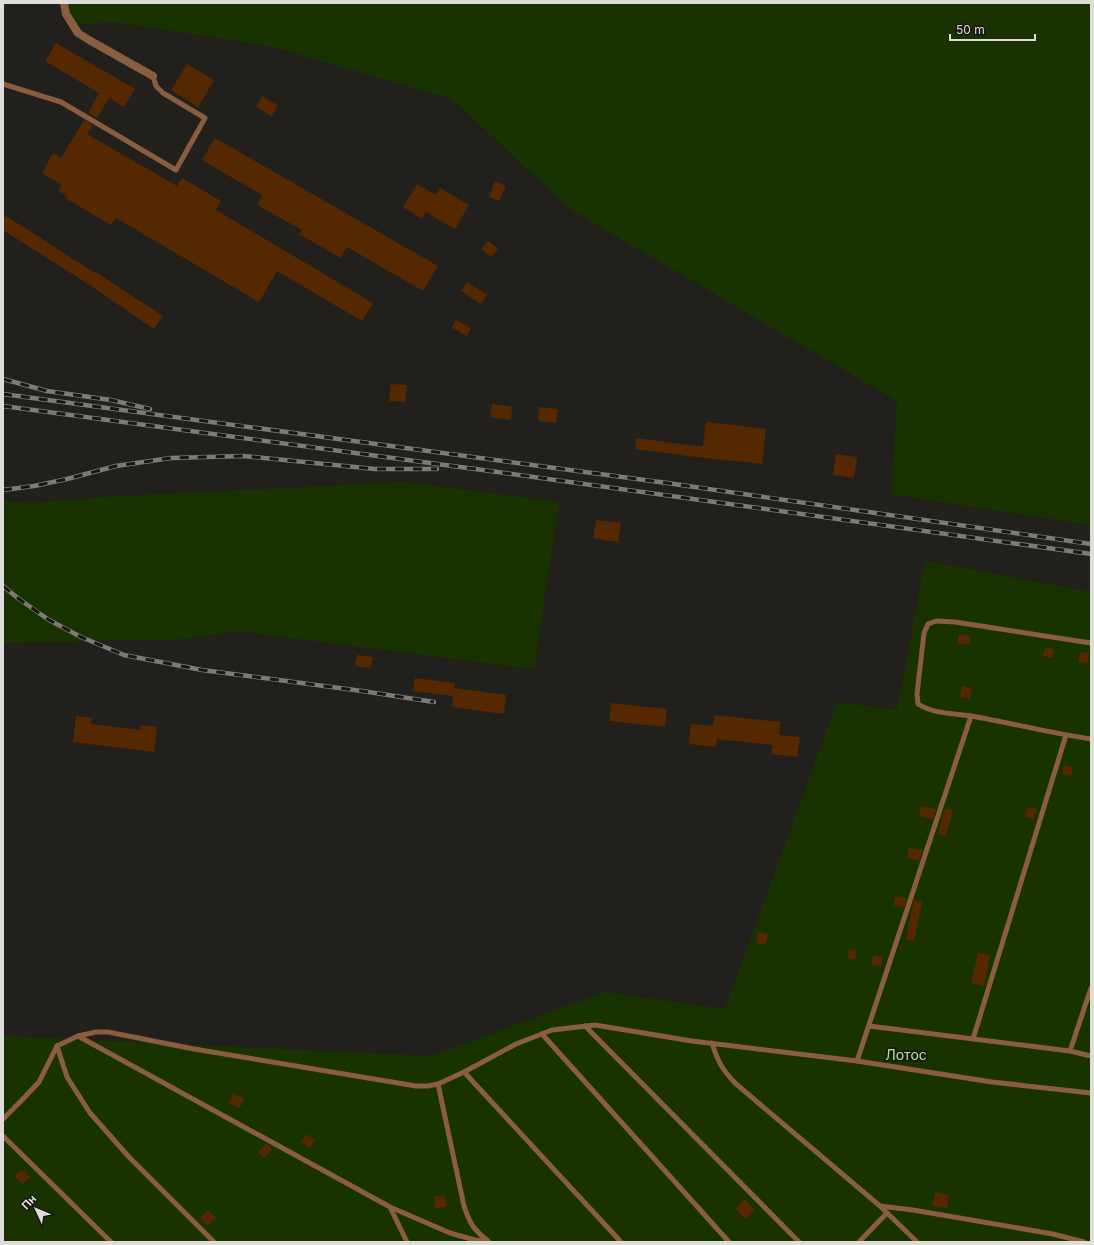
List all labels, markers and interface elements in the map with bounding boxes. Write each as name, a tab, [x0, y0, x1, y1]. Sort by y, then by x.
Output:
scale bar	[950, 16, 1035, 42]
text: 50 m	[956, 22, 985, 37]
park label: Лотос	[885, 1046, 927, 1063]
north arrow	[16, 1189, 56, 1229]
text: Пн	[19, 1192, 39, 1212]

